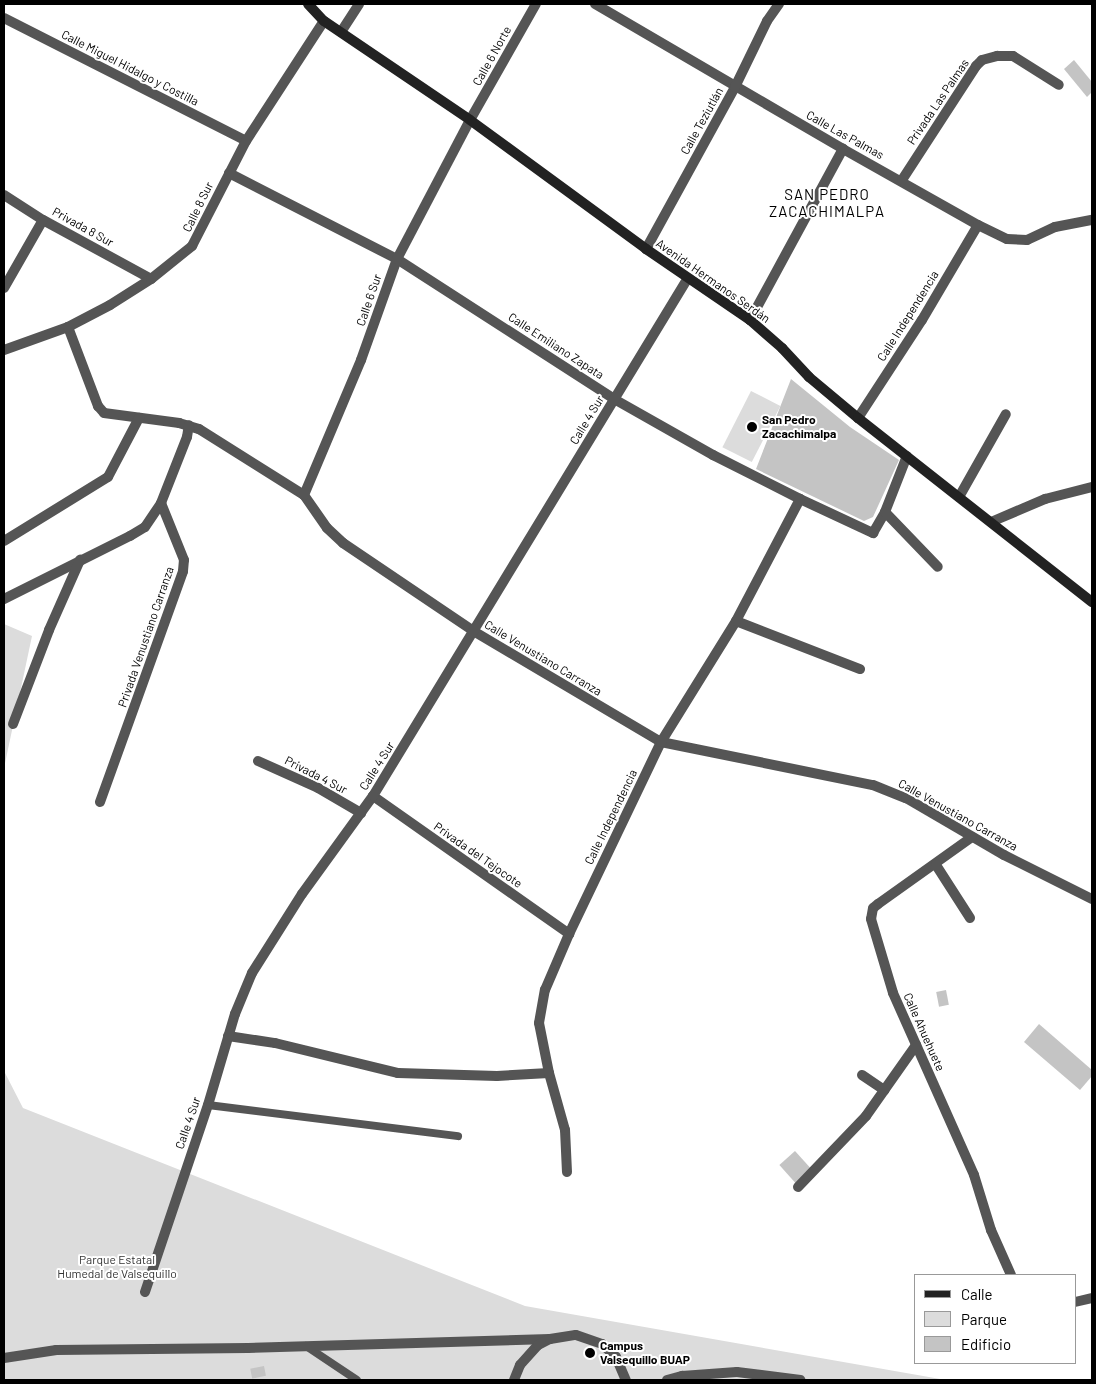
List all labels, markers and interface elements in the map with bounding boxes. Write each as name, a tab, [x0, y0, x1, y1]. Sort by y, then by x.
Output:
street label: Calle 6 Norte	[470, 24, 514, 88]
street label: Calle Miguel Hidalgo y Costilla	[59, 27, 201, 109]
street label: Privada Las Palmas	[904, 56, 972, 148]
street label: Calle Teziutlán	[678, 85, 726, 157]
street label: Calle Las Palmas	[804, 108, 886, 162]
street label: Calle 8 Sur	[180, 180, 216, 234]
district label: SAN PEDRO ZACACHIMALPA	[768, 185, 886, 220]
street label: Privada 8 Sur	[50, 204, 116, 250]
street label: Avenida Hermanos Serdán	[653, 236, 773, 326]
street label: Calle Independencia	[874, 268, 942, 364]
street label: Calle 6 Sur	[353, 272, 385, 328]
street label: Calle Emiliano Zapata	[505, 310, 607, 382]
street label: Calle 4 Sur	[567, 393, 607, 447]
place label: San Pedro Zacachimalpa	[762, 413, 836, 441]
marker: San Pedro Zacachimalpa	[746, 421, 758, 433]
street label: Privada Venustiano Carranza	[115, 565, 177, 709]
street label: Calle Venustiano Carranza	[482, 617, 604, 699]
street label: Calle 4 Sur	[356, 739, 398, 793]
street label: Privada 4 Sur	[282, 753, 350, 797]
street label: Calle Independencia	[582, 767, 640, 867]
street label: Calle Venustiano Carranza	[896, 776, 1020, 854]
street label: Privada del Tejocote	[431, 819, 525, 891]
street label: Calle Ahuehuete	[900, 991, 948, 1073]
street label: Calle 4 Sur	[172, 1095, 204, 1151]
park label: Parque Estatal Humedal de Valsequillo	[57, 1253, 177, 1281]
legend	[914, 1274, 1076, 1364]
text: Calle	[961, 1285, 993, 1303]
text: Parque	[961, 1310, 1007, 1328]
text: Edificio	[961, 1335, 1011, 1353]
place label: Campus Valsequillo BUAP	[600, 1339, 690, 1367]
marker: Campus Valsequillo BUAP	[584, 1347, 596, 1359]

